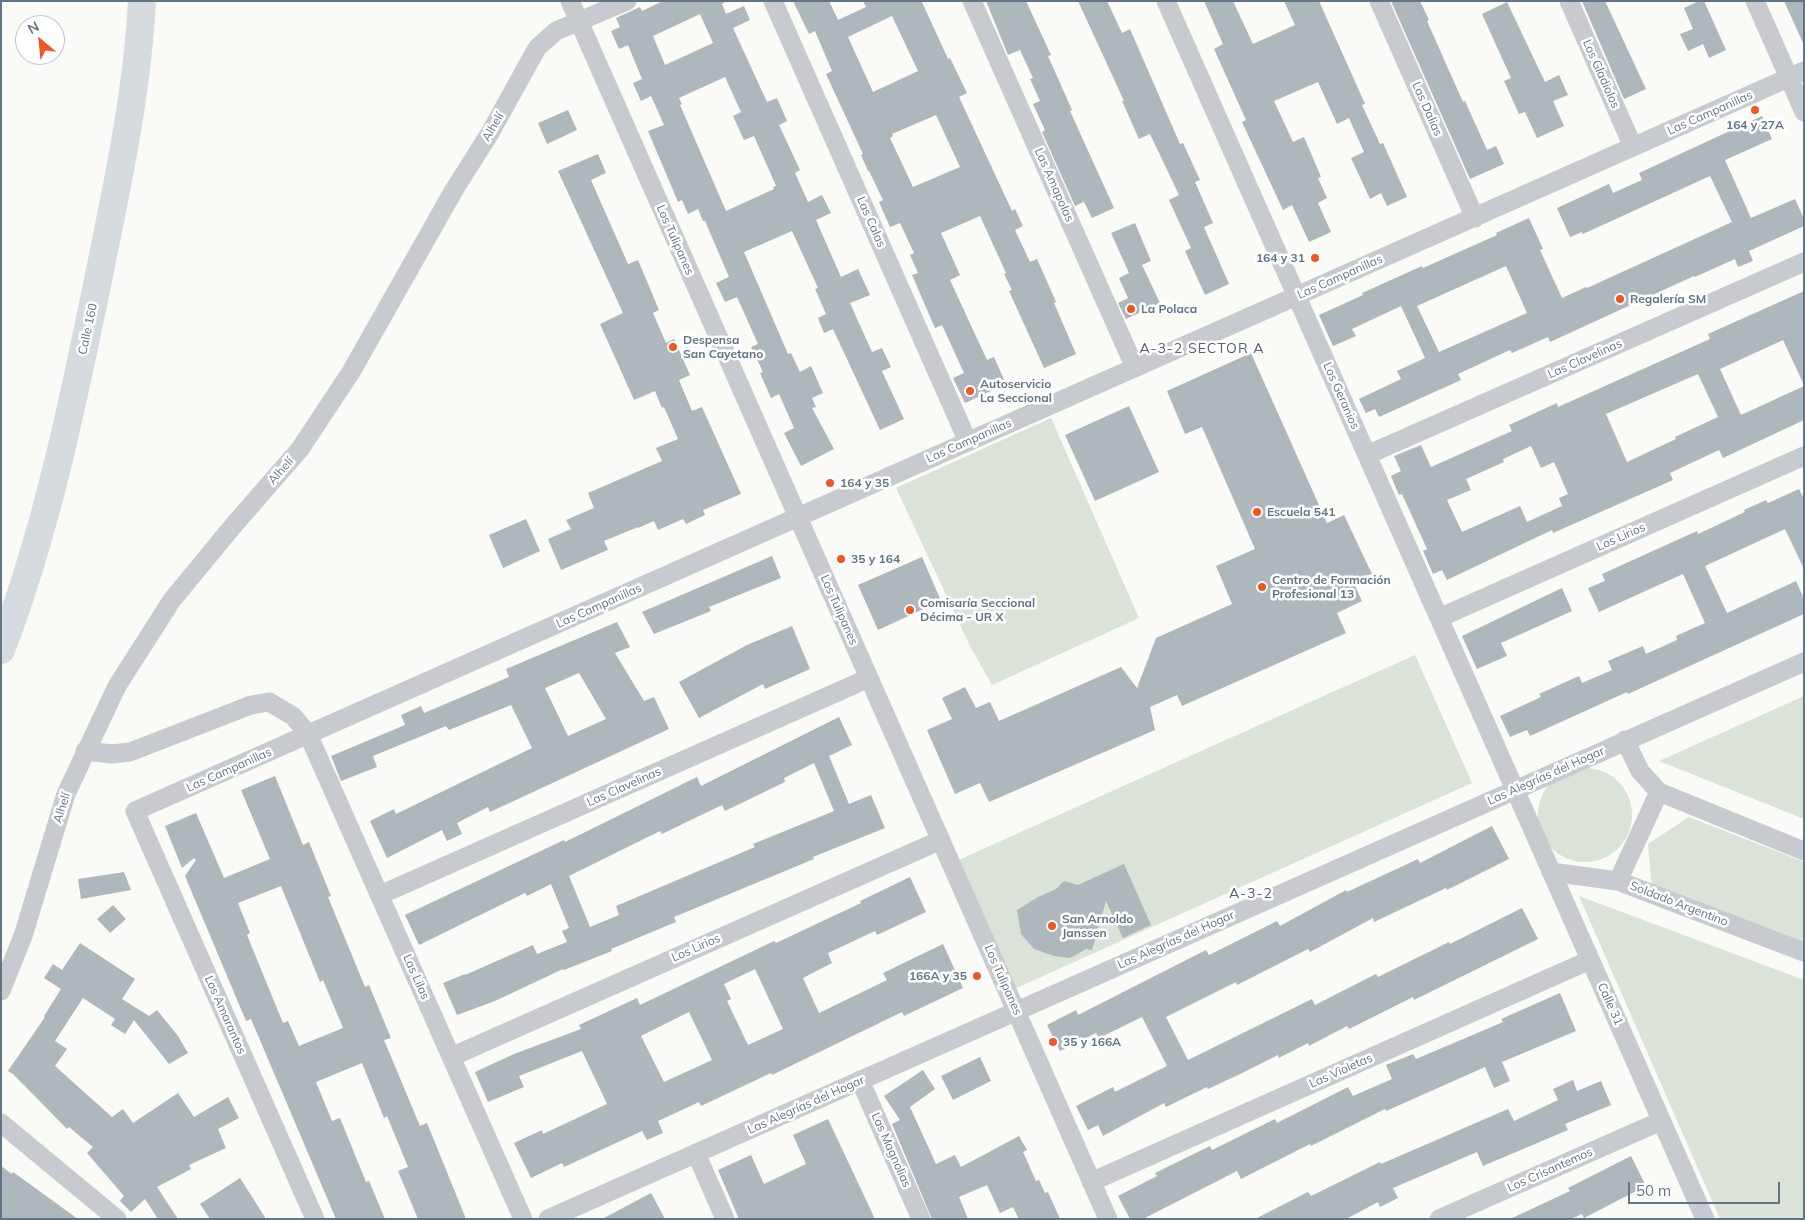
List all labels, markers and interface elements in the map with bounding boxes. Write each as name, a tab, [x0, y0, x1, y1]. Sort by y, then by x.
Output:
north arrow	[15, 15, 65, 65]
text: N	[25, 17, 42, 38]
street label: Los Gladiolos	[1579, 37, 1623, 111]
street label: Las Dalias	[1409, 80, 1445, 138]
street label: Las Campanillas	[1665, 88, 1755, 138]
marker: 164 y 27A	[1749, 104, 1761, 116]
street label: Alhelí	[479, 110, 507, 144]
place label: 164 y 27A	[1726, 118, 1784, 132]
street label: Las Amapolas	[1031, 146, 1077, 224]
street label: Las Calas	[853, 194, 889, 250]
street label: Los Tulipanes	[653, 203, 697, 277]
place label: 164 y 31	[1256, 251, 1305, 265]
street label: Las Campanillas	[1295, 252, 1385, 302]
marker: 164 y 31	[1309, 252, 1321, 264]
place label: Regalería SM	[1630, 292, 1706, 306]
marker: Regalería SM	[1614, 293, 1626, 305]
street label: Calle 160	[76, 302, 100, 356]
place label: La Polaca	[1141, 302, 1197, 316]
marker: La Polaca	[1125, 303, 1137, 315]
place label: Despensa San Cayetano	[683, 333, 763, 361]
street label: Las Clavelinas	[1546, 336, 1624, 382]
marker: Despensa San Cayetano	[667, 341, 679, 353]
district label: A-3-2 SECTOR A	[1138, 341, 1266, 357]
street label: Los Geranios	[1320, 360, 1362, 432]
place label: Autoservicio La Seccional	[980, 377, 1052, 405]
marker: Autoservicio La Seccional	[964, 385, 976, 397]
street label: Las Campanillas	[924, 416, 1014, 466]
street label: Alhelí	[265, 455, 297, 487]
place label: 164 y 35	[840, 476, 889, 490]
marker: 164 y 35	[824, 477, 836, 489]
place label: Escuela 541	[1267, 505, 1335, 519]
marker: Escuela 541	[1251, 506, 1263, 518]
street label: Los Lirios	[1594, 520, 1648, 554]
place label: 35 y 164	[851, 552, 900, 566]
marker: 35 y 164	[835, 553, 847, 565]
street label: Los Tulipanes	[817, 573, 861, 647]
place label: Centro de Formación Profesional 13	[1272, 573, 1391, 601]
street label: Las Campanillas	[554, 581, 644, 631]
marker: Centro de Formación Profesional 13	[1256, 581, 1268, 593]
place label: Comisaría Seccional Décima - UR X	[920, 596, 1035, 624]
marker: Comisaría Seccional Décima - UR X	[904, 604, 916, 616]
street label: Las Alegrías del Hogar	[1485, 744, 1607, 808]
street label: Las Campanillas	[184, 745, 274, 795]
street label: Las Clavelinas	[585, 764, 663, 810]
street label: Alhelí	[50, 791, 74, 825]
street label: Soldado Argentino	[1628, 879, 1730, 929]
district label: A-3-2	[1228, 886, 1274, 902]
street label: Las Alegrías del Hogar	[1115, 908, 1237, 972]
place label: San Arnoldo Janssen	[1062, 912, 1133, 940]
marker: San Arnoldo Janssen	[1046, 920, 1058, 932]
street label: Los Lirios	[669, 931, 723, 965]
street label: Los Tulipanes	[981, 943, 1025, 1017]
street label: Las Lilas	[400, 952, 432, 1002]
place label: 166A y 35	[909, 969, 967, 983]
marker: 166A y 35	[971, 970, 983, 982]
street label: Los Amarantos	[201, 973, 249, 1057]
street label: Calle 31	[1594, 981, 1626, 1027]
place label: 35 y 166A	[1063, 1035, 1121, 1049]
marker: 35 y 166A	[1047, 1036, 1059, 1048]
street label: Las Violetas	[1307, 1051, 1375, 1091]
street label: Las Alegrías del Hogar	[745, 1073, 867, 1137]
street label: Las Magnolias	[868, 1110, 914, 1190]
street label: Los Crisantemos	[1505, 1145, 1595, 1195]
scale bar	[1630, 1172, 1782, 1204]
text: 50 m	[1636, 1181, 1671, 1200]

